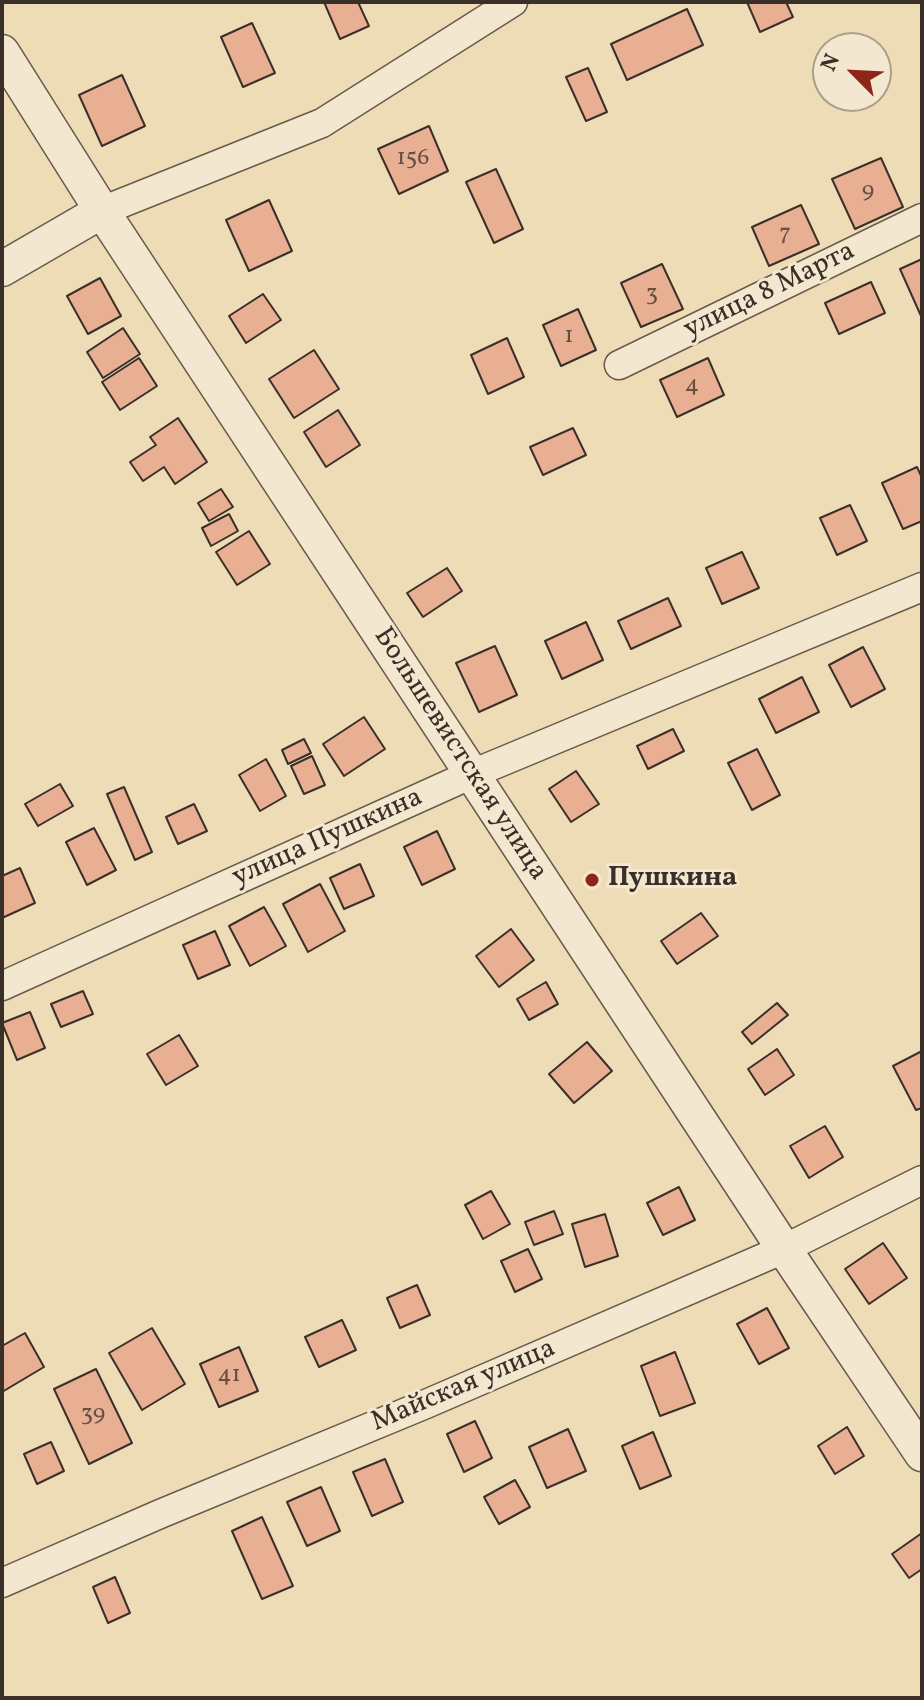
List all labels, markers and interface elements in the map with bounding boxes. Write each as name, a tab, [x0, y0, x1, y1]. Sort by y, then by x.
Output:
north arrow	[812, 32, 892, 112]
text: N	[814, 49, 849, 76]
house number: 156	[397, 146, 429, 174]
house number: 9	[862, 179, 874, 207]
house number: 7	[779, 222, 791, 250]
street label: улица 8 Марта	[679, 236, 861, 348]
house number: 3	[646, 282, 658, 310]
house number: 1	[564, 324, 574, 352]
house number: 4	[685, 373, 699, 401]
street label: Большевистская улица	[365, 622, 553, 888]
street label: улица Пушкина	[228, 782, 428, 896]
place label: Пушкина	[608, 863, 737, 897]
marker: Пушкина	[583, 871, 601, 889]
street label: Майская улица	[367, 1333, 561, 1441]
house number: 41	[217, 1363, 241, 1391]
house number: 39	[81, 1402, 105, 1430]

